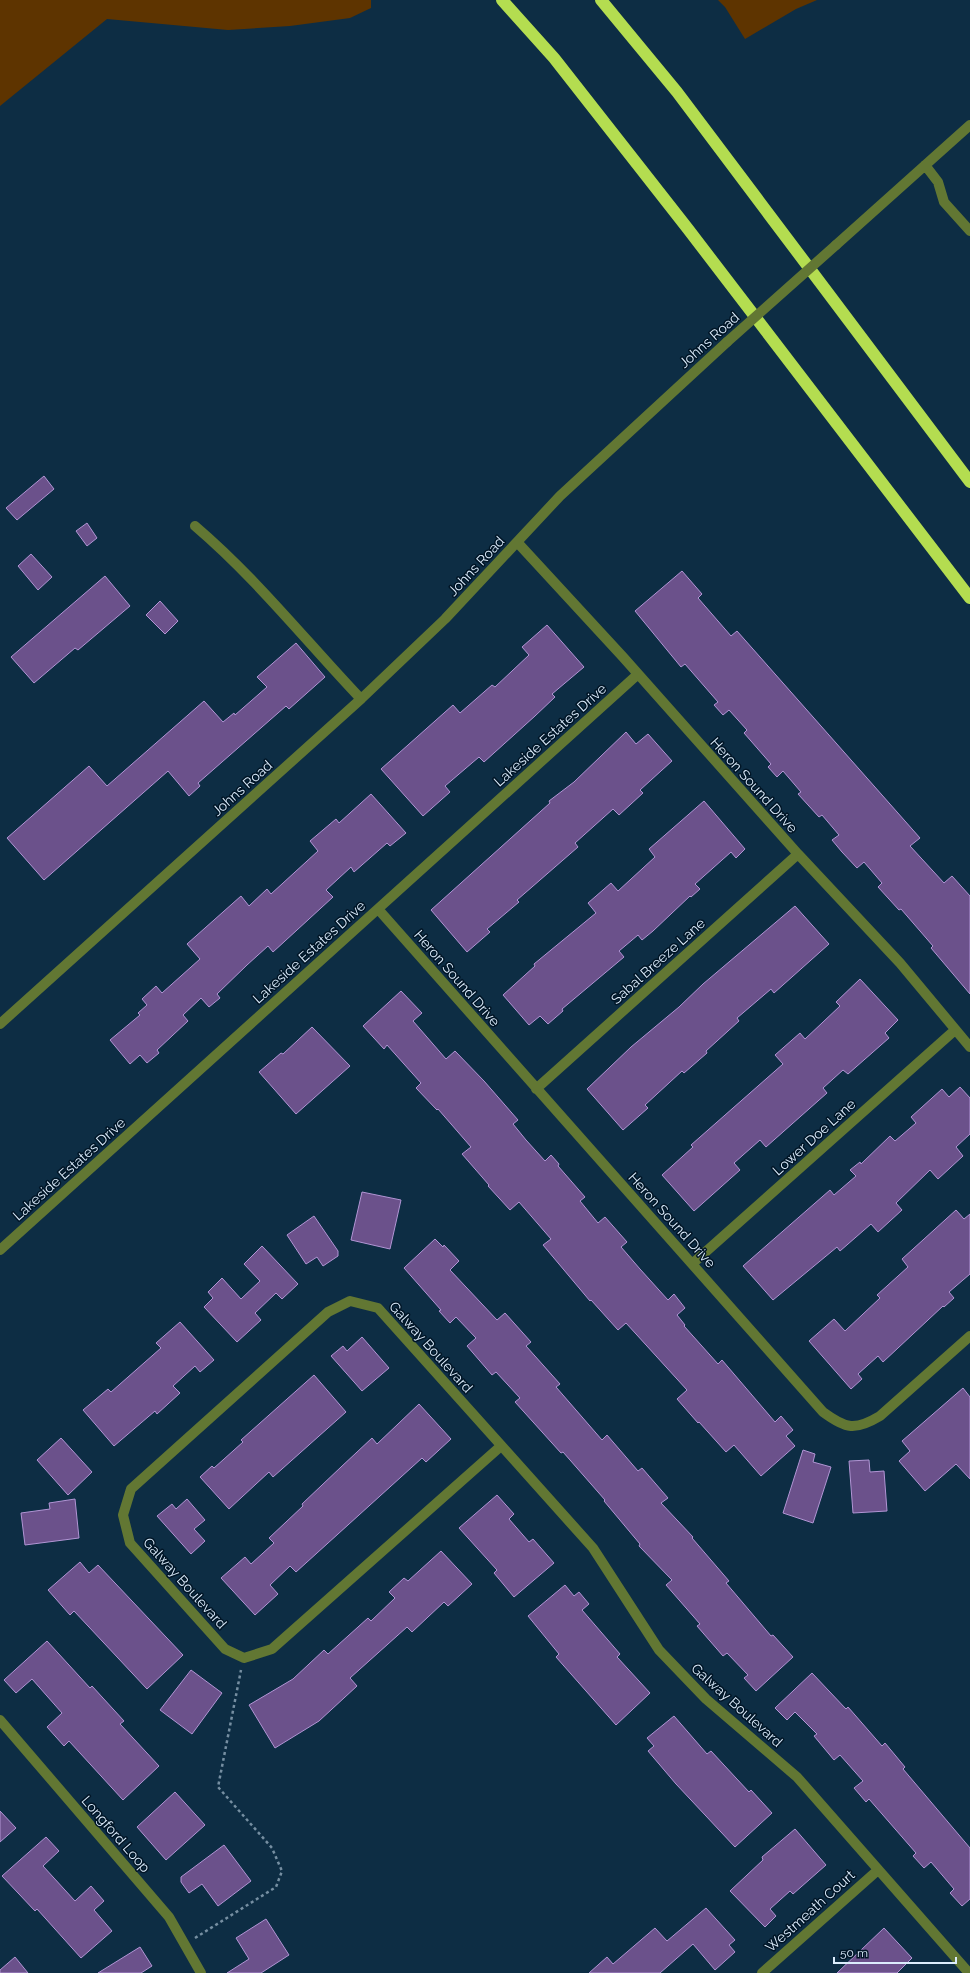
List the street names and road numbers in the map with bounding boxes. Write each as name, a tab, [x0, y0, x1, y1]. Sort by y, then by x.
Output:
street label: Johns Road	[676, 309, 742, 371]
street label: Johns Road	[445, 533, 507, 599]
street label: Lakeside Estates Drive	[491, 680, 609, 790]
street label: Heron Sound Drive	[707, 734, 801, 836]
street label: Johns Road	[209, 757, 275, 819]
street label: Lakeside Estates Drive	[250, 897, 368, 1007]
street label: Sabal Breeze Lane	[608, 915, 708, 1007]
street label: Heron Sound Drive	[411, 927, 503, 1029]
street label: Lower Doe Lane	[769, 1096, 859, 1178]
street label: Lakeside Estates Drive	[10, 1114, 128, 1224]
street label: Heron Sound Drive	[625, 1169, 719, 1271]
street label: Galway Boulevard	[386, 1298, 476, 1396]
street label: Galway Boulevard	[140, 1534, 230, 1632]
street label: Galway Boulevard	[688, 1660, 786, 1750]
street label: Longford Loop	[78, 1792, 154, 1876]
street label: Westmeath Court	[762, 1867, 858, 1955]

